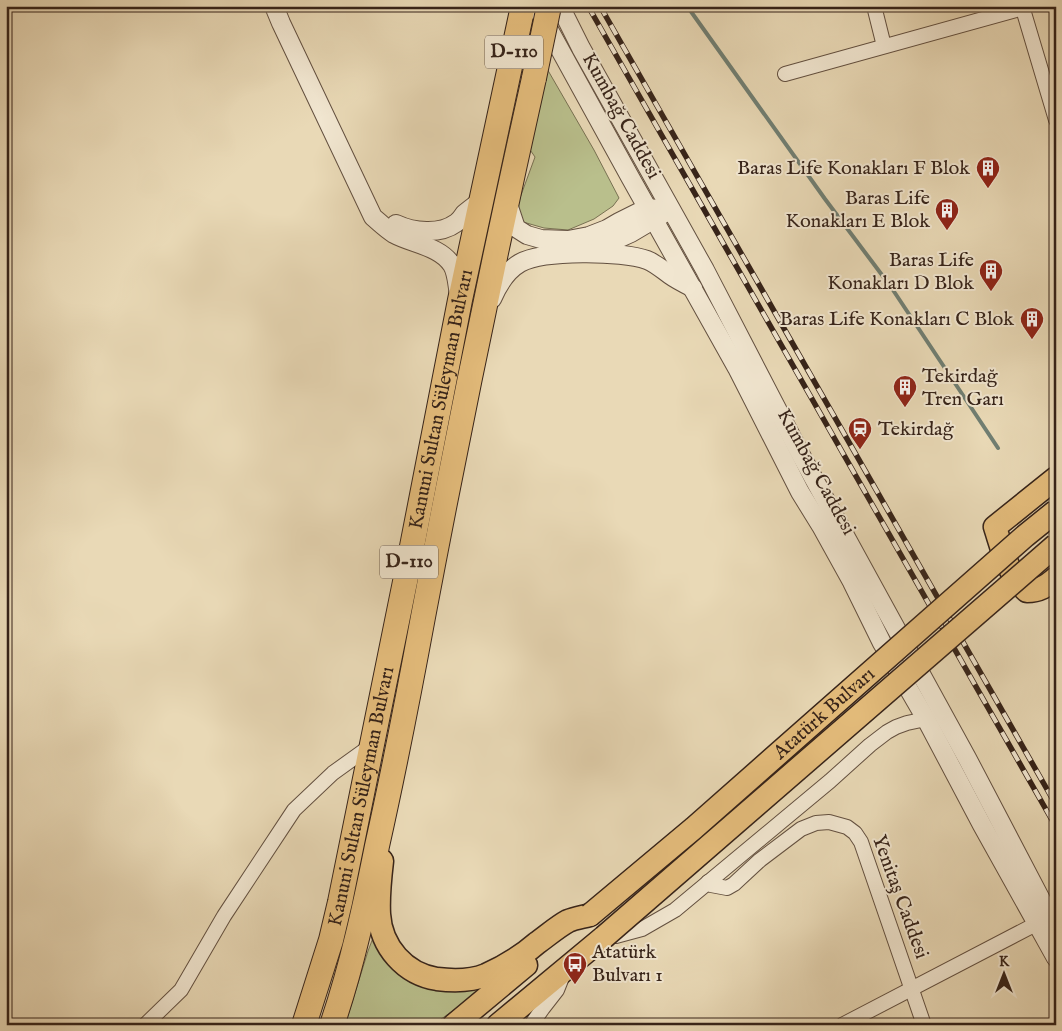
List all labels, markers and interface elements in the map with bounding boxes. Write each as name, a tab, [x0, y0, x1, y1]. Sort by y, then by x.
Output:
road number: D-110	[485, 36, 543, 68]
street label: Kumbağ Caddesi	[576, 48, 666, 184]
building icon: Baras Life Konakları F Blok	[975, 155, 1001, 189]
place label: Baras Life Konakları F Blok	[737, 156, 970, 181]
place label: Baras Life Konakları E Blok	[786, 186, 930, 234]
building icon: Baras Life Konakları E Blok	[934, 197, 960, 231]
place label: Baras Life Konakları D Blok	[827, 248, 974, 296]
building icon: Baras Life Konakları D Blok	[978, 258, 1004, 292]
street label: Kanuni Sultan Süleyman Bulvarı	[403, 267, 479, 531]
building icon: Baras Life Konakları C Blok	[1019, 306, 1045, 340]
place label: Baras Life Konakları C Blok	[780, 307, 1014, 332]
place label: Tekirdağ Tren Garı	[922, 364, 1004, 412]
building icon: Tekirdağ Tren Garı	[892, 374, 918, 408]
street label: Kumbağ Caddesi	[771, 404, 861, 540]
station icon: Tekirdağ	[847, 416, 873, 450]
place label: Tekirdağ	[878, 417, 955, 442]
road number: D-110	[380, 546, 438, 578]
street label: Atatürk Bulvarı	[767, 662, 880, 766]
street label: Kanuni Sultan Süleyman Bulvarı	[322, 664, 400, 929]
street label: Yenitaş Caddesi	[866, 831, 934, 963]
place label: Atatürk Bulvarı 1	[591, 940, 663, 988]
north arrow	[980, 948, 1030, 998]
bus stop icon: Atatürk Bulvarı 1	[562, 951, 588, 985]
text: K	[999, 953, 1010, 971]

